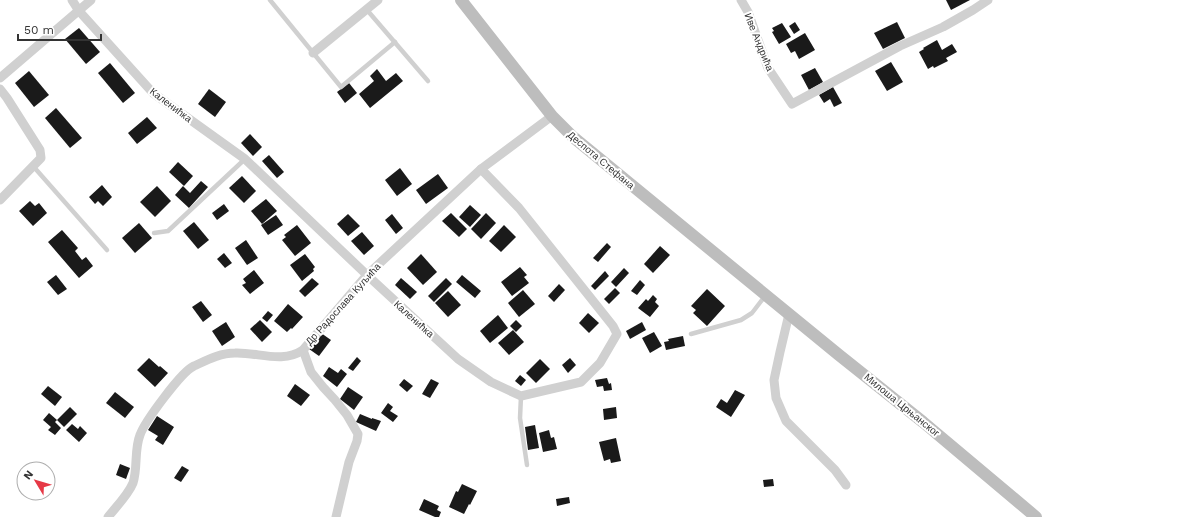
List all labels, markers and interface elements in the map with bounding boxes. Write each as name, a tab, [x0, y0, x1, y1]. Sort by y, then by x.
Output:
street label: Иве Андрића	[742, 11, 776, 73]
scale bar	[18, 16, 101, 42]
text: 50 m	[24, 23, 54, 37]
street label: Каленићка	[148, 86, 194, 125]
street label: Деспота Стефана	[565, 129, 637, 191]
street label: Др Радослава Куљића	[303, 261, 383, 347]
street label: Каленићка	[392, 298, 436, 340]
street label: Милоша Црњанског	[862, 371, 942, 439]
north arrow	[16, 461, 56, 501]
text: N	[21, 468, 36, 482]

